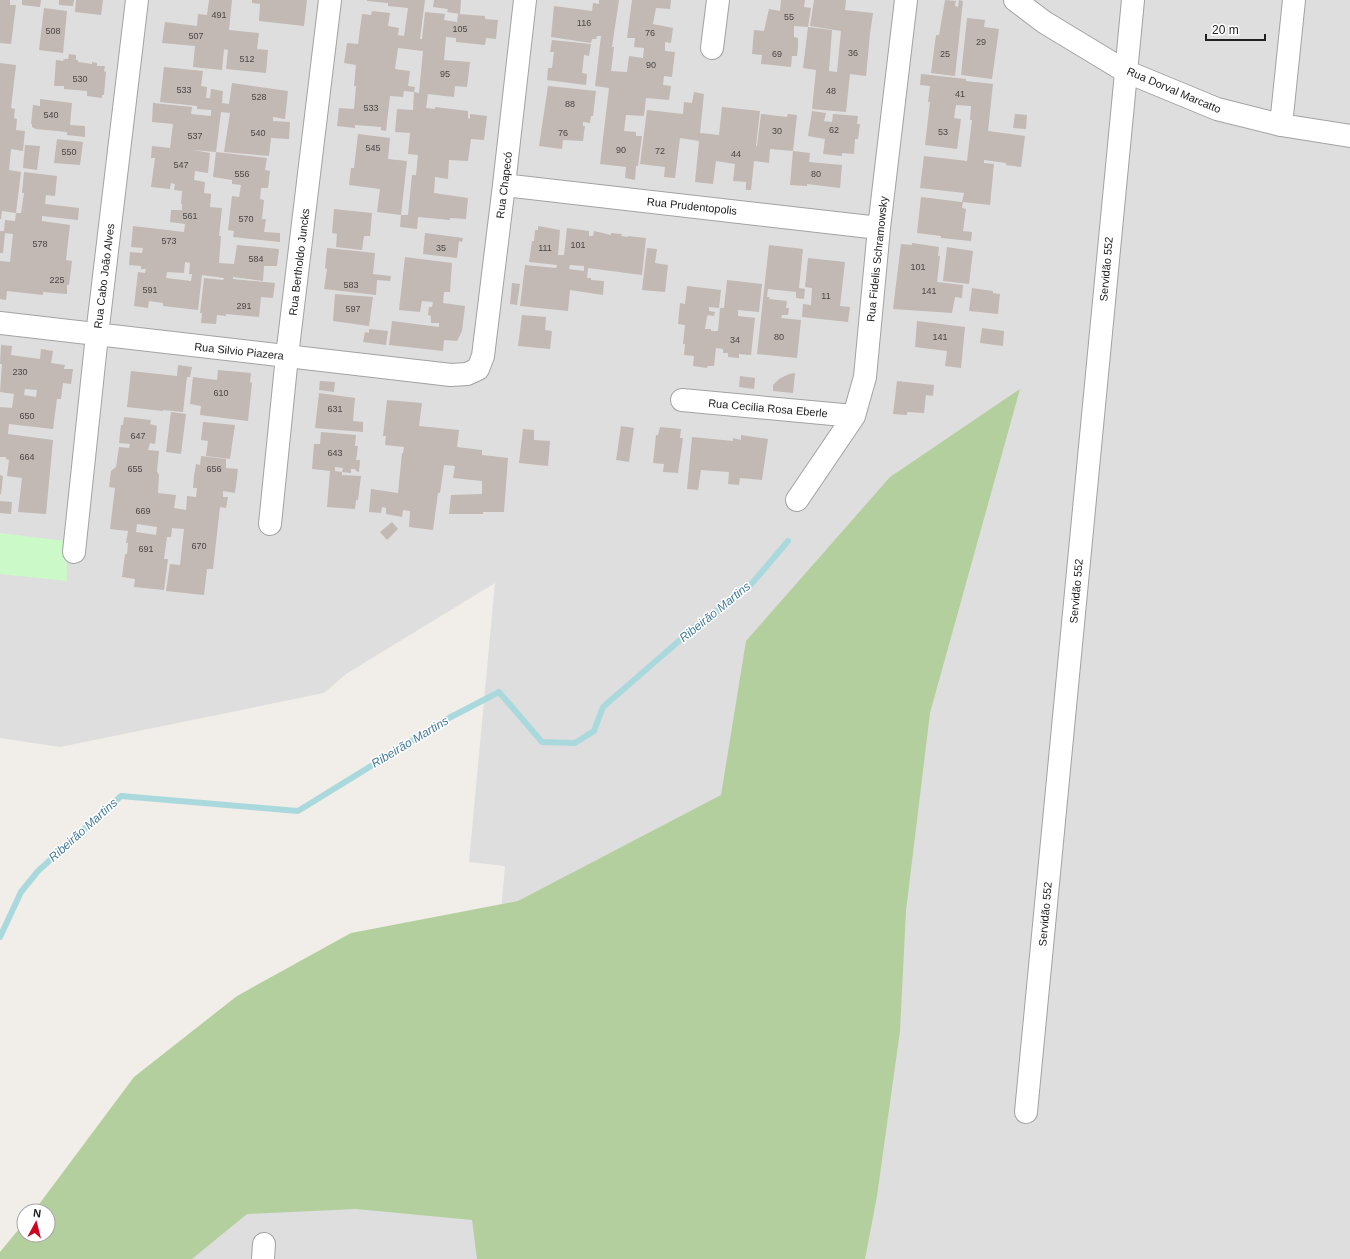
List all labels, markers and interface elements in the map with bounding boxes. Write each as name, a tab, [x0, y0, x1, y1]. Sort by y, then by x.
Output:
house number: 491	[211, 10, 227, 20]
house number: 55	[784, 12, 794, 22]
scale bar	[1206, 16, 1265, 42]
house number: 116	[577, 18, 591, 28]
text: 20 m	[1212, 23, 1239, 37]
house number: 105	[452, 24, 468, 34]
house number: 508	[45, 26, 61, 36]
house number: 76	[645, 28, 655, 38]
house number: 507	[188, 31, 204, 41]
house number: 29	[976, 37, 986, 47]
house number: 36	[848, 48, 858, 58]
house number: 69	[772, 49, 782, 59]
house number: 25	[940, 49, 950, 59]
house number: 512	[239, 54, 255, 64]
house number: 90	[646, 60, 656, 70]
street label: Rua Dorval Marcatto	[1125, 65, 1223, 115]
house number: 95	[440, 69, 450, 79]
house number: 530	[72, 74, 88, 84]
house number: 533	[176, 85, 192, 95]
house number: 48	[826, 86, 836, 96]
house number: 41	[955, 89, 965, 99]
house number: 528	[251, 92, 267, 102]
house number: 88	[565, 99, 575, 109]
house number: 533	[363, 103, 379, 113]
house number: 540	[43, 110, 59, 120]
house number: 62	[829, 125, 839, 135]
house number: 30	[772, 126, 782, 136]
house number: 53	[938, 127, 948, 137]
house number: 540	[250, 128, 266, 138]
house number: 76	[558, 128, 568, 138]
house number: 537	[187, 131, 203, 141]
house number: 545	[365, 143, 381, 153]
house number: 90	[616, 145, 626, 155]
house number: 72	[655, 146, 665, 156]
house number: 550	[61, 147, 77, 157]
house number: 44	[731, 149, 741, 159]
street label: Rua Chapecó	[494, 151, 514, 219]
house number: 547	[173, 160, 189, 170]
house number: 556	[234, 169, 250, 179]
house number: 80	[811, 169, 821, 179]
street label: Rua Prudentopolis	[646, 195, 738, 217]
street label: Rua Fidelis Schramowsky	[864, 195, 890, 323]
street label: Rua Bertholdo Juncks	[286, 207, 312, 316]
house number: 561	[182, 211, 198, 221]
house number: 570	[238, 214, 254, 224]
street label: Rua Cabo João Alves	[92, 222, 116, 329]
house number: 573	[161, 236, 177, 246]
street label: Servidão 552	[1097, 236, 1115, 302]
house number: 578	[32, 239, 48, 249]
house number: 101	[570, 240, 586, 250]
house number: 35	[436, 243, 446, 253]
house number: 111	[538, 243, 552, 253]
house number: 584	[248, 254, 264, 264]
house number: 101	[910, 262, 926, 272]
house number: 225	[49, 275, 65, 285]
house number: 583	[343, 280, 359, 290]
house number: 591	[142, 285, 158, 295]
house number: 141	[921, 286, 937, 296]
house number: 11	[821, 291, 831, 301]
house number: 291	[236, 301, 252, 311]
house number: 597	[345, 304, 361, 314]
house number: 80	[774, 332, 784, 342]
house number: 141	[932, 332, 948, 342]
house number: 34	[730, 335, 740, 345]
street label: Rua Silvio Piazera	[194, 340, 285, 362]
house number: 230	[12, 367, 28, 377]
house number: 610	[213, 388, 229, 398]
street label: Rua Cecilia Rosa Eberle	[708, 397, 828, 419]
house number: 631	[327, 404, 343, 414]
house number: 650	[19, 411, 35, 421]
house number: 647	[130, 431, 146, 441]
house number: 643	[327, 448, 343, 458]
house number: 664	[19, 452, 35, 462]
house number: 655	[127, 464, 143, 474]
house number: 656	[206, 464, 222, 474]
house number: 669	[135, 506, 151, 516]
house number: 670	[191, 541, 207, 551]
house number: 691	[138, 544, 154, 554]
street label: Servidão 552	[1067, 558, 1085, 624]
water label: Ribeirão Martins	[677, 579, 753, 645]
water label: Ribeirão Martins	[369, 713, 451, 771]
water label: Ribeirão Martins	[46, 796, 120, 864]
street label: Servidão 552	[1036, 881, 1054, 947]
north arrow	[16, 1203, 56, 1243]
text: N	[33, 1207, 42, 1220]

